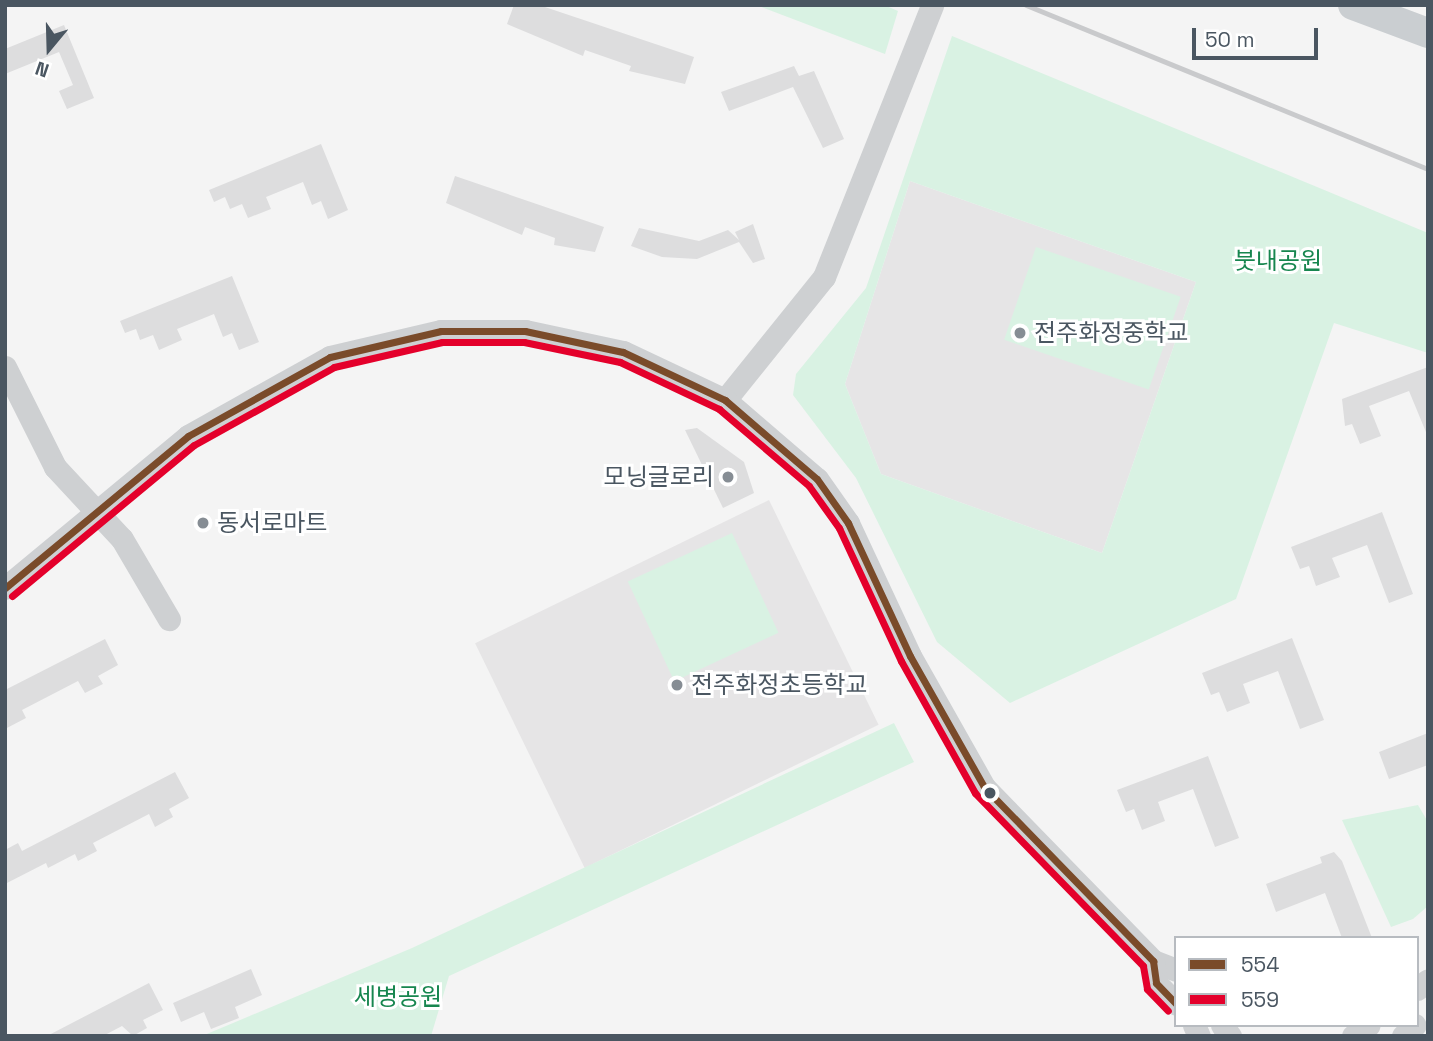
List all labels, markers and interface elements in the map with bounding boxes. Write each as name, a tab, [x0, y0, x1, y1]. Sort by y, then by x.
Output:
north arrow	[14, 14, 84, 84]
scale bar	[1195, 14, 1321, 58]
text: 50 m	[1205, 26, 1255, 53]
text: N	[32, 55, 52, 83]
park label: 붓내공원	[1234, 247, 1322, 275]
place label: 전주화정중학교	[1034, 319, 1189, 347]
marker: 전주화정중학교	[1012, 325, 1028, 341]
place label: 모닝글로리	[604, 463, 714, 491]
marker: 모닝글로리	[720, 469, 736, 485]
place label: 동서로마트	[217, 509, 327, 537]
marker: 동서로마트	[195, 515, 211, 531]
place label: 전주화정초등학교	[691, 671, 868, 699]
marker: 전주화정초등학교	[669, 677, 685, 693]
unlabelled marker	[983, 786, 997, 800]
legend	[1174, 936, 1419, 1027]
text: 554	[1241, 951, 1279, 978]
park label: 세병공원	[354, 983, 442, 1011]
text: 559	[1241, 986, 1279, 1013]

